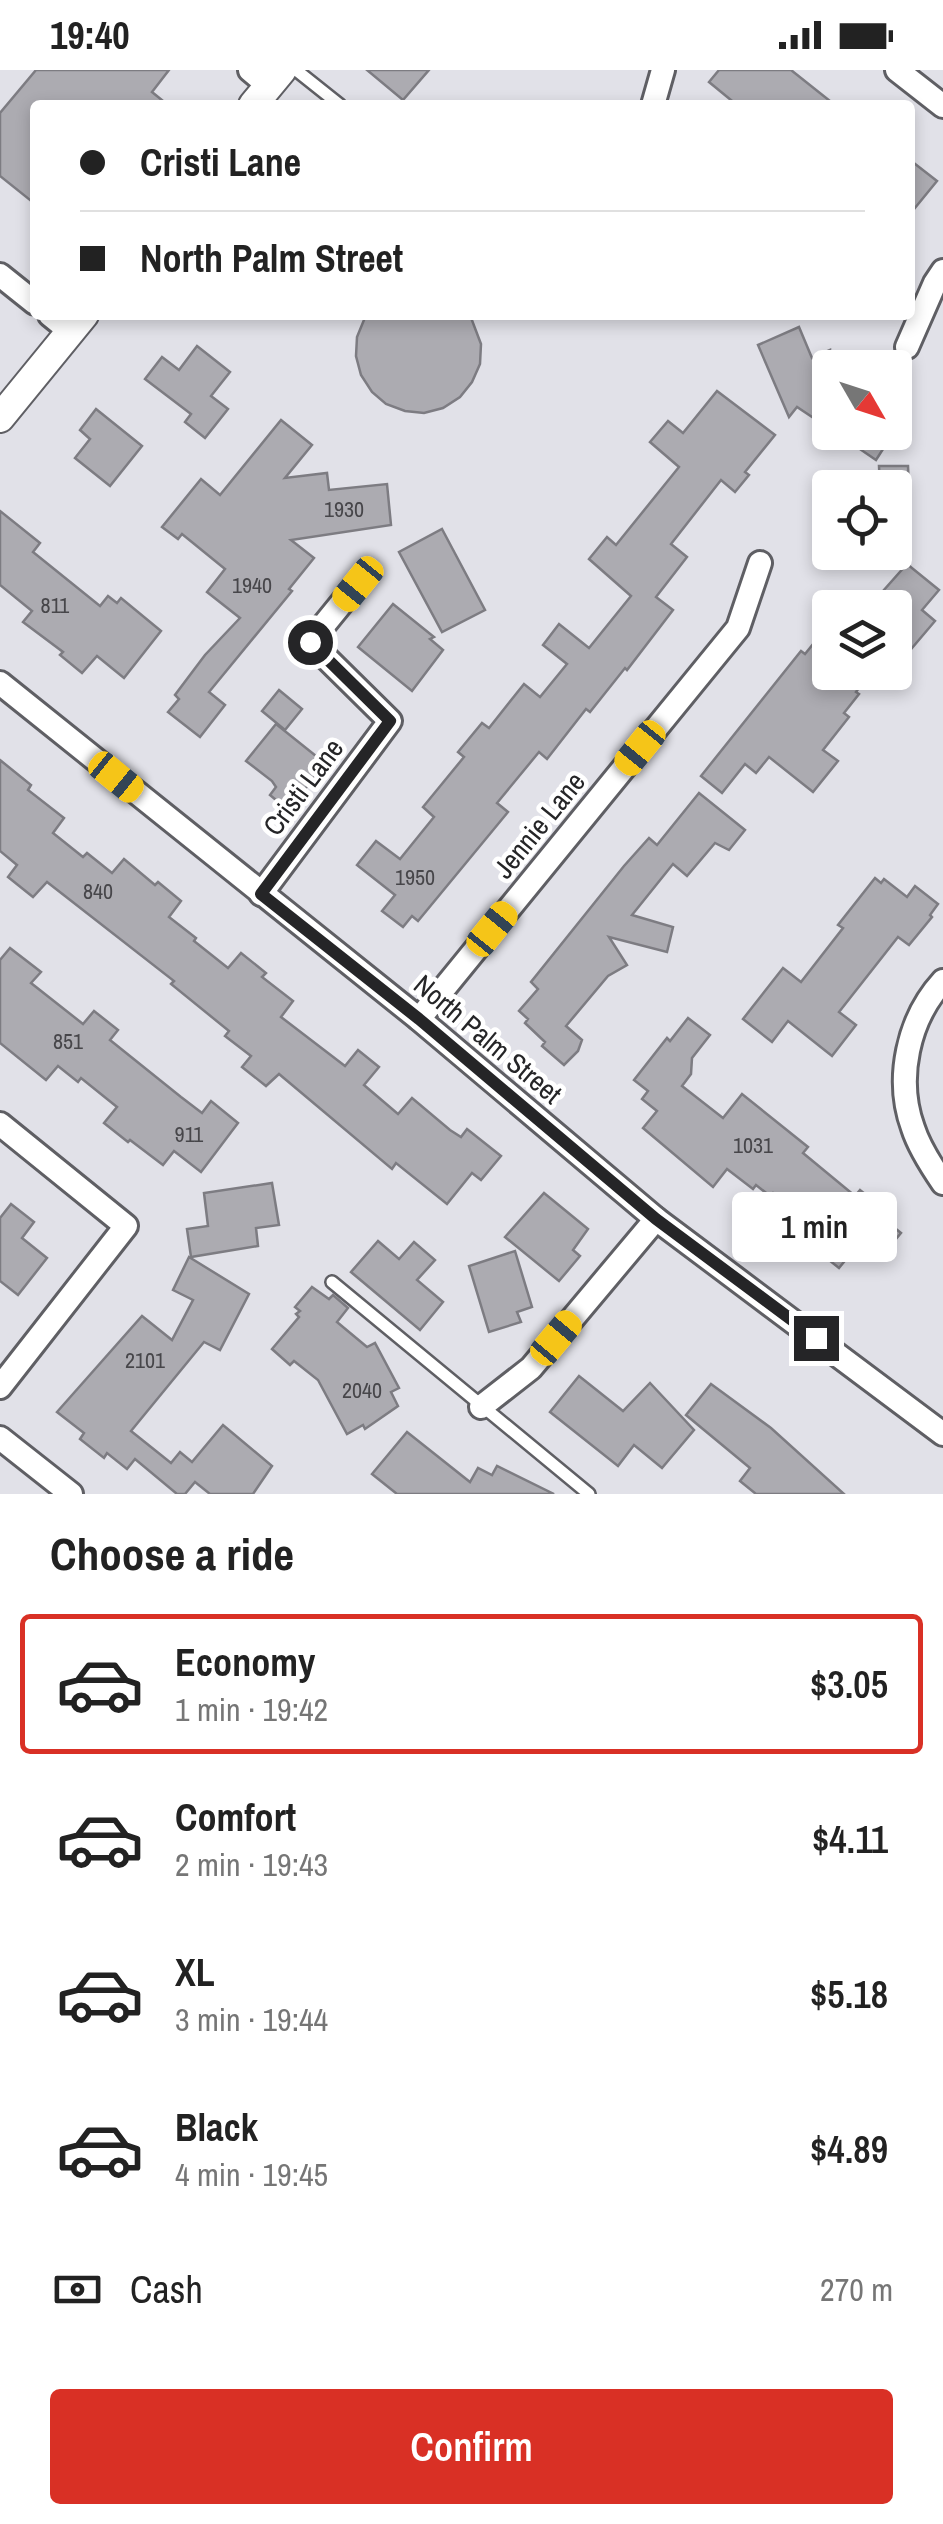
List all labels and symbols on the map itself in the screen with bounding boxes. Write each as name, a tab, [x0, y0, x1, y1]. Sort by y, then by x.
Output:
north arrow	[812, 350, 912, 450]
house number: 1930	[324, 494, 364, 524]
car	[327, 551, 389, 617]
house number: 1940	[232, 570, 272, 600]
house number: 811	[41, 590, 69, 620]
route start	[288, 620, 333, 665]
car	[609, 715, 671, 781]
street label: Cristi Lane	[254, 731, 352, 843]
car	[83, 746, 149, 808]
street label: Jennie Lane	[484, 764, 594, 886]
house number: 1950	[395, 862, 435, 892]
house number: 840	[83, 876, 113, 906]
car	[461, 896, 523, 962]
street label: North Palm Street	[406, 966, 570, 1112]
house number: 851	[53, 1026, 83, 1056]
house number: 911	[175, 1119, 203, 1149]
house number: 1031	[733, 1130, 773, 1160]
callout: 1 min	[734, 1193, 898, 1263]
car	[525, 1305, 587, 1371]
route end	[794, 1316, 839, 1361]
house number: 2101	[125, 1345, 165, 1375]
house number: 2040	[342, 1375, 382, 1405]

